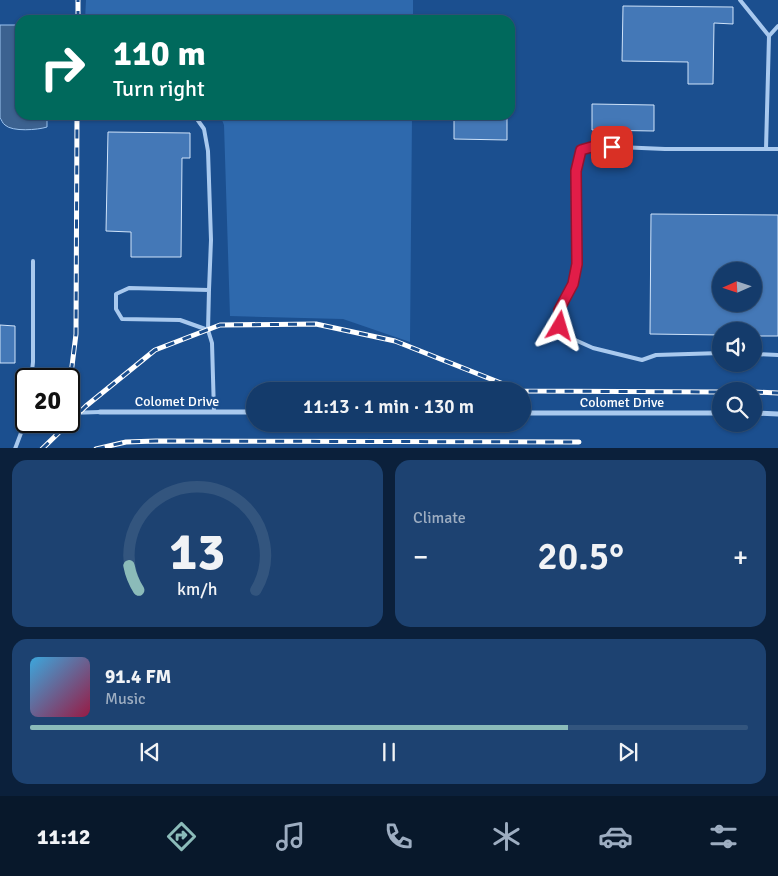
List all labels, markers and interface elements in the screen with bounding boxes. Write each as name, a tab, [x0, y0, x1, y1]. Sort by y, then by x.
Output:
text: 110 m	[113, 32, 206, 75]
icon: right	[30, 35, 95, 100]
text: Turn right	[113, 75, 205, 102]
pin	[591, 126, 633, 168]
icon: arrive	[598, 133, 626, 161]
north arrow	[712, 262, 762, 312]
map controls	[712, 262, 762, 432]
position arrow	[533, 299, 585, 351]
button: sound	[712, 322, 762, 372]
speed limit sign: 20	[15, 368, 80, 433]
button: search	[712, 382, 762, 432]
street label: Colomet Drive	[135, 393, 219, 410]
street label: Colomet Drive	[580, 394, 664, 411]
text: 11:13 · 1 min · 130 m	[303, 395, 474, 419]
text: Climate	[413, 508, 466, 528]
text: 13	[169, 520, 226, 584]
text: 20.5°	[537, 533, 624, 580]
text: −	[413, 540, 428, 574]
text: +	[733, 540, 748, 574]
text: km/h	[177, 578, 218, 600]
text: 91.4 FM	[105, 665, 171, 689]
text: Music	[105, 689, 146, 709]
icon: previous	[136, 738, 164, 766]
icon: pause	[375, 738, 403, 766]
icon: next	[614, 738, 642, 766]
icon: directions	[164, 819, 199, 854]
icon: music	[273, 819, 308, 854]
icon: phone	[381, 819, 416, 854]
icon: climate	[489, 819, 524, 854]
icon: car	[598, 819, 633, 854]
icon: filters	[706, 819, 741, 854]
text: 11:12	[37, 823, 91, 850]

